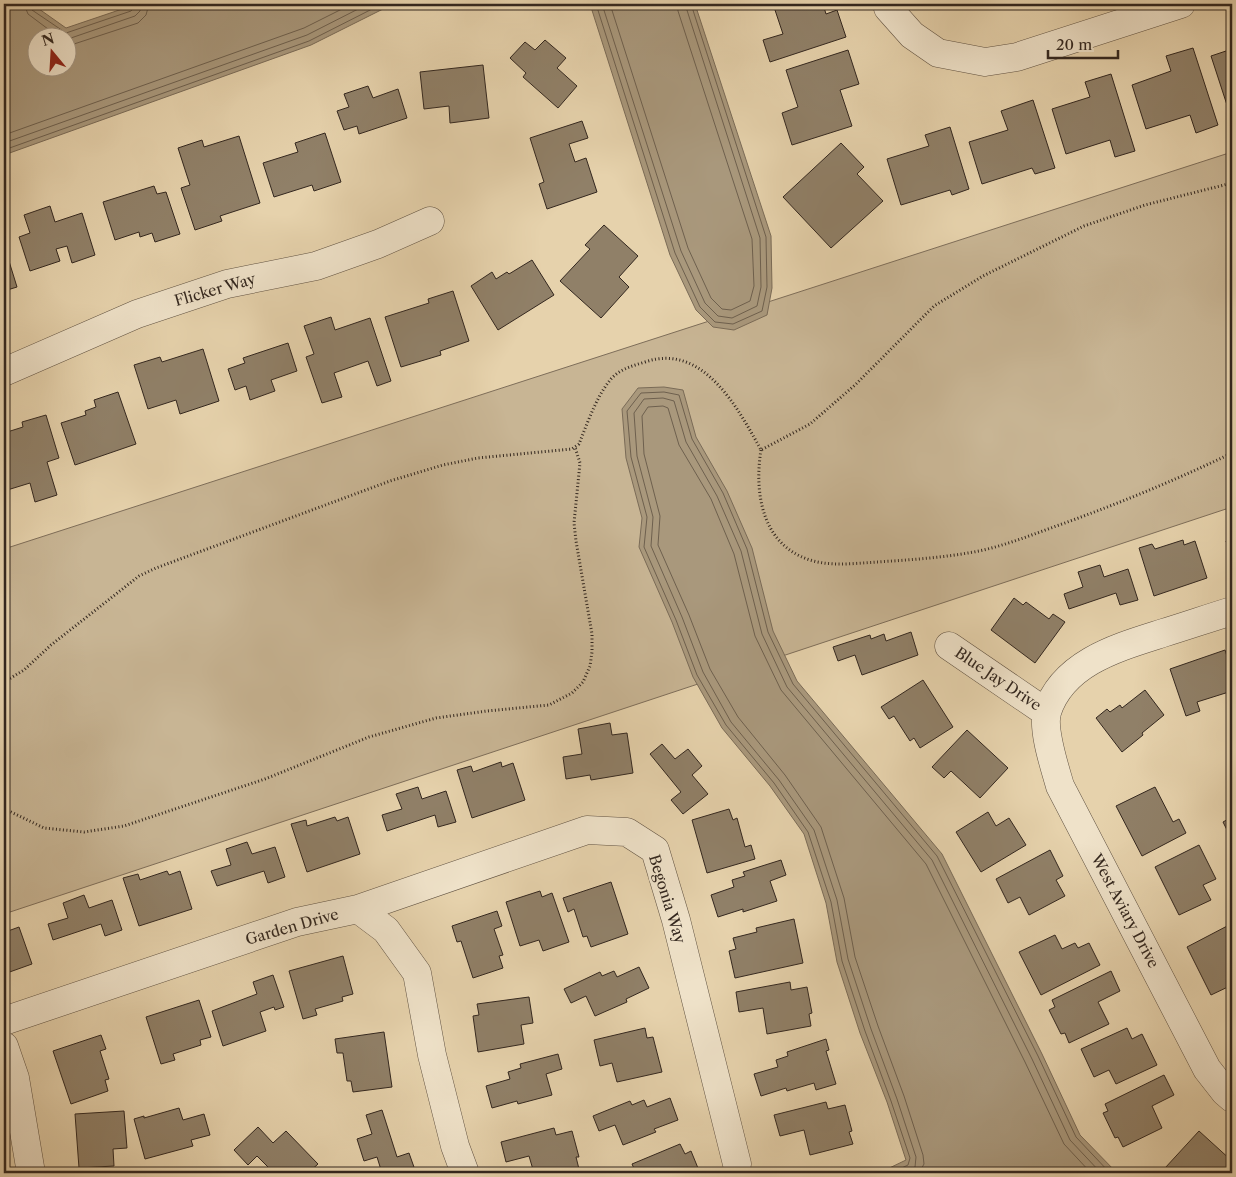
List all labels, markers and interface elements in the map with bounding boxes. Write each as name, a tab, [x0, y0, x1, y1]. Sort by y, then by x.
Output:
north arrow	[28, 28, 78, 78]
scale bar	[1048, 28, 1118, 60]
text: N	[39, 29, 57, 50]
text: 20 m	[1056, 35, 1092, 54]
street label: Flicker Way	[172, 269, 258, 310]
street label: Blue Jay Drive	[952, 643, 1045, 714]
street label: West Aviary Drive	[1087, 850, 1164, 971]
street label: Begonia Way	[645, 852, 690, 946]
street label: Garden Drive	[243, 904, 341, 949]

